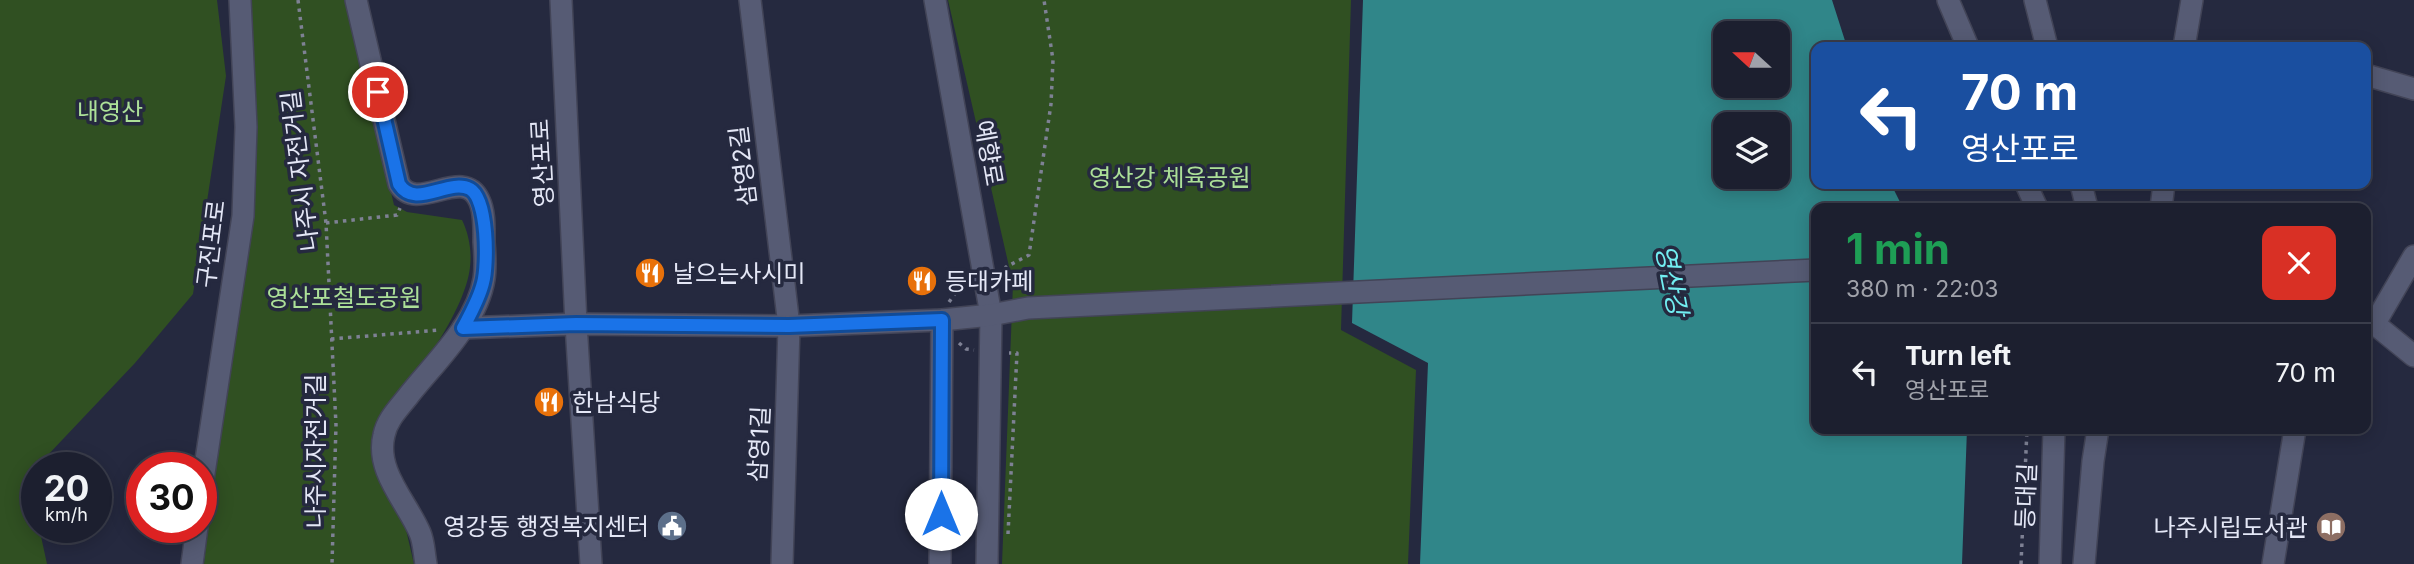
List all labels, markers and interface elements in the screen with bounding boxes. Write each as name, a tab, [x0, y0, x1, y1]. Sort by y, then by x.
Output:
north arrow	[1713, 21, 1790, 98]
map controls	[1713, 21, 1790, 189]
pin	[348, 62, 408, 122]
text: 70 m	[1961, 63, 2078, 122]
icon: left	[1846, 70, 1937, 161]
icon: arrive	[359, 73, 397, 111]
street label: 나주시 자전거길	[276, 89, 324, 253]
park label: 내영산	[77, 97, 143, 126]
button: layers	[1713, 112, 1790, 189]
street label: 영산포로	[525, 118, 559, 208]
street label: 예향로	[969, 118, 1009, 188]
street label: 삼영2길	[724, 124, 762, 208]
text: 영산포로	[1961, 129, 2079, 168]
park label: 영산강 체육공원	[1089, 163, 1251, 192]
street label: 구진포로	[191, 198, 231, 290]
text: 1 min	[1846, 223, 1950, 274]
button: close	[2262, 226, 2336, 300]
water label: 영산강	[1650, 242, 1695, 321]
restaurant icon: 날으는사시미	[633, 256, 667, 290]
place label: 날으는사시미	[673, 259, 805, 288]
restaurant icon: 등대카페	[905, 264, 939, 298]
place label: 등대카페	[945, 267, 1033, 296]
text: 380 m · 22:03	[1846, 275, 1999, 303]
park label: 영산포철도공원	[267, 283, 421, 312]
text: Turn left	[1905, 340, 2011, 371]
icon: left	[1846, 353, 1884, 391]
text: 70 m	[2275, 357, 2336, 388]
street label: 나주시자전거길	[301, 374, 330, 528]
text: 영산포로	[1905, 376, 1990, 404]
restaurant icon: 한남식당	[532, 385, 566, 419]
place label: 한남식당	[572, 388, 660, 417]
street label: 삼영1길	[743, 405, 775, 483]
speed limit sign: 30	[126, 452, 217, 543]
street label: 등대길	[2010, 462, 2042, 530]
text: 20	[44, 467, 89, 509]
position arrow	[904, 477, 978, 551]
text: km/h	[45, 504, 88, 525]
public building icon: 영강동 행정복지센터	[655, 509, 689, 543]
library icon: 나주시립도서관	[2314, 510, 2348, 544]
place label: 영강동 행정복지센터	[444, 512, 649, 541]
place label: 나주시립도서관	[2153, 513, 2308, 542]

